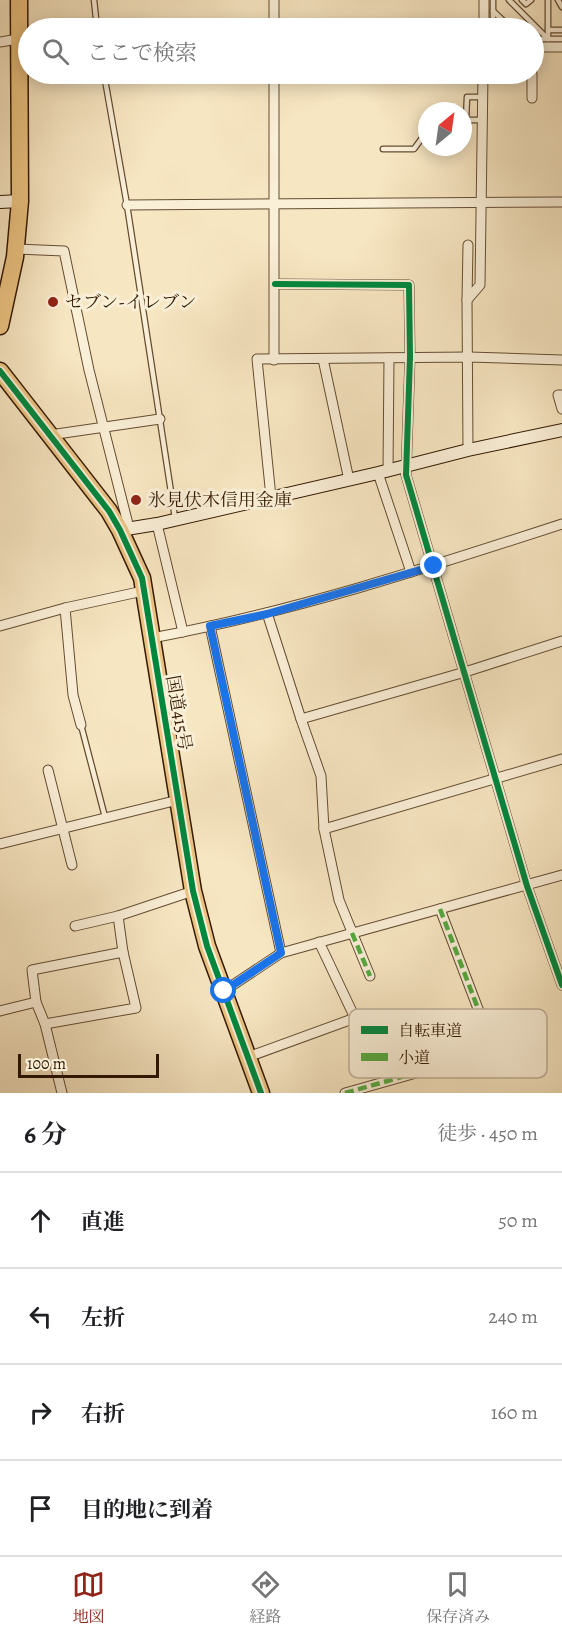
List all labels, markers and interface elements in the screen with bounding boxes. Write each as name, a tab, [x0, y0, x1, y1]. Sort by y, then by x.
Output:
search box	[18, 18, 544, 84]
icon: search	[39, 35, 72, 68]
text: ここで検索	[87, 38, 197, 68]
north arrow	[418, 102, 472, 156]
place label: セブン-イレブン	[65, 290, 196, 314]
marker: セブン-イレブン	[46, 295, 60, 309]
place label: 氷見伏木信用金庫	[148, 488, 292, 512]
marker: 氷見伏木信用金庫	[129, 493, 143, 507]
route end	[420, 552, 446, 578]
street label: 国道415号	[161, 673, 197, 753]
route start	[210, 977, 236, 1003]
legend	[349, 1009, 547, 1078]
text: 自転車道	[398, 1020, 462, 1042]
text: 小道	[398, 1047, 430, 1069]
scale bar	[18, 1051, 159, 1078]
text: 100 m	[27, 1053, 66, 1075]
text: 6 分	[24, 1117, 67, 1152]
text: 徒歩 · 450 m	[437, 1120, 538, 1147]
icon: ahead	[24, 1204, 57, 1237]
text: 直進	[81, 1207, 125, 1237]
text: 50 m	[498, 1207, 538, 1234]
icon: left	[24, 1300, 57, 1333]
text: 左折	[81, 1303, 125, 1333]
text: 240 m	[488, 1303, 538, 1330]
icon: right	[24, 1396, 57, 1429]
text: 右折	[81, 1399, 125, 1429]
text: 160 m	[491, 1399, 538, 1426]
icon: arrive	[24, 1492, 57, 1525]
text: 目的地に到着	[81, 1495, 213, 1525]
tab: 地図	[72, 1568, 105, 1628]
tab: 経路	[249, 1568, 282, 1628]
tab: 保存済み	[426, 1568, 490, 1628]

